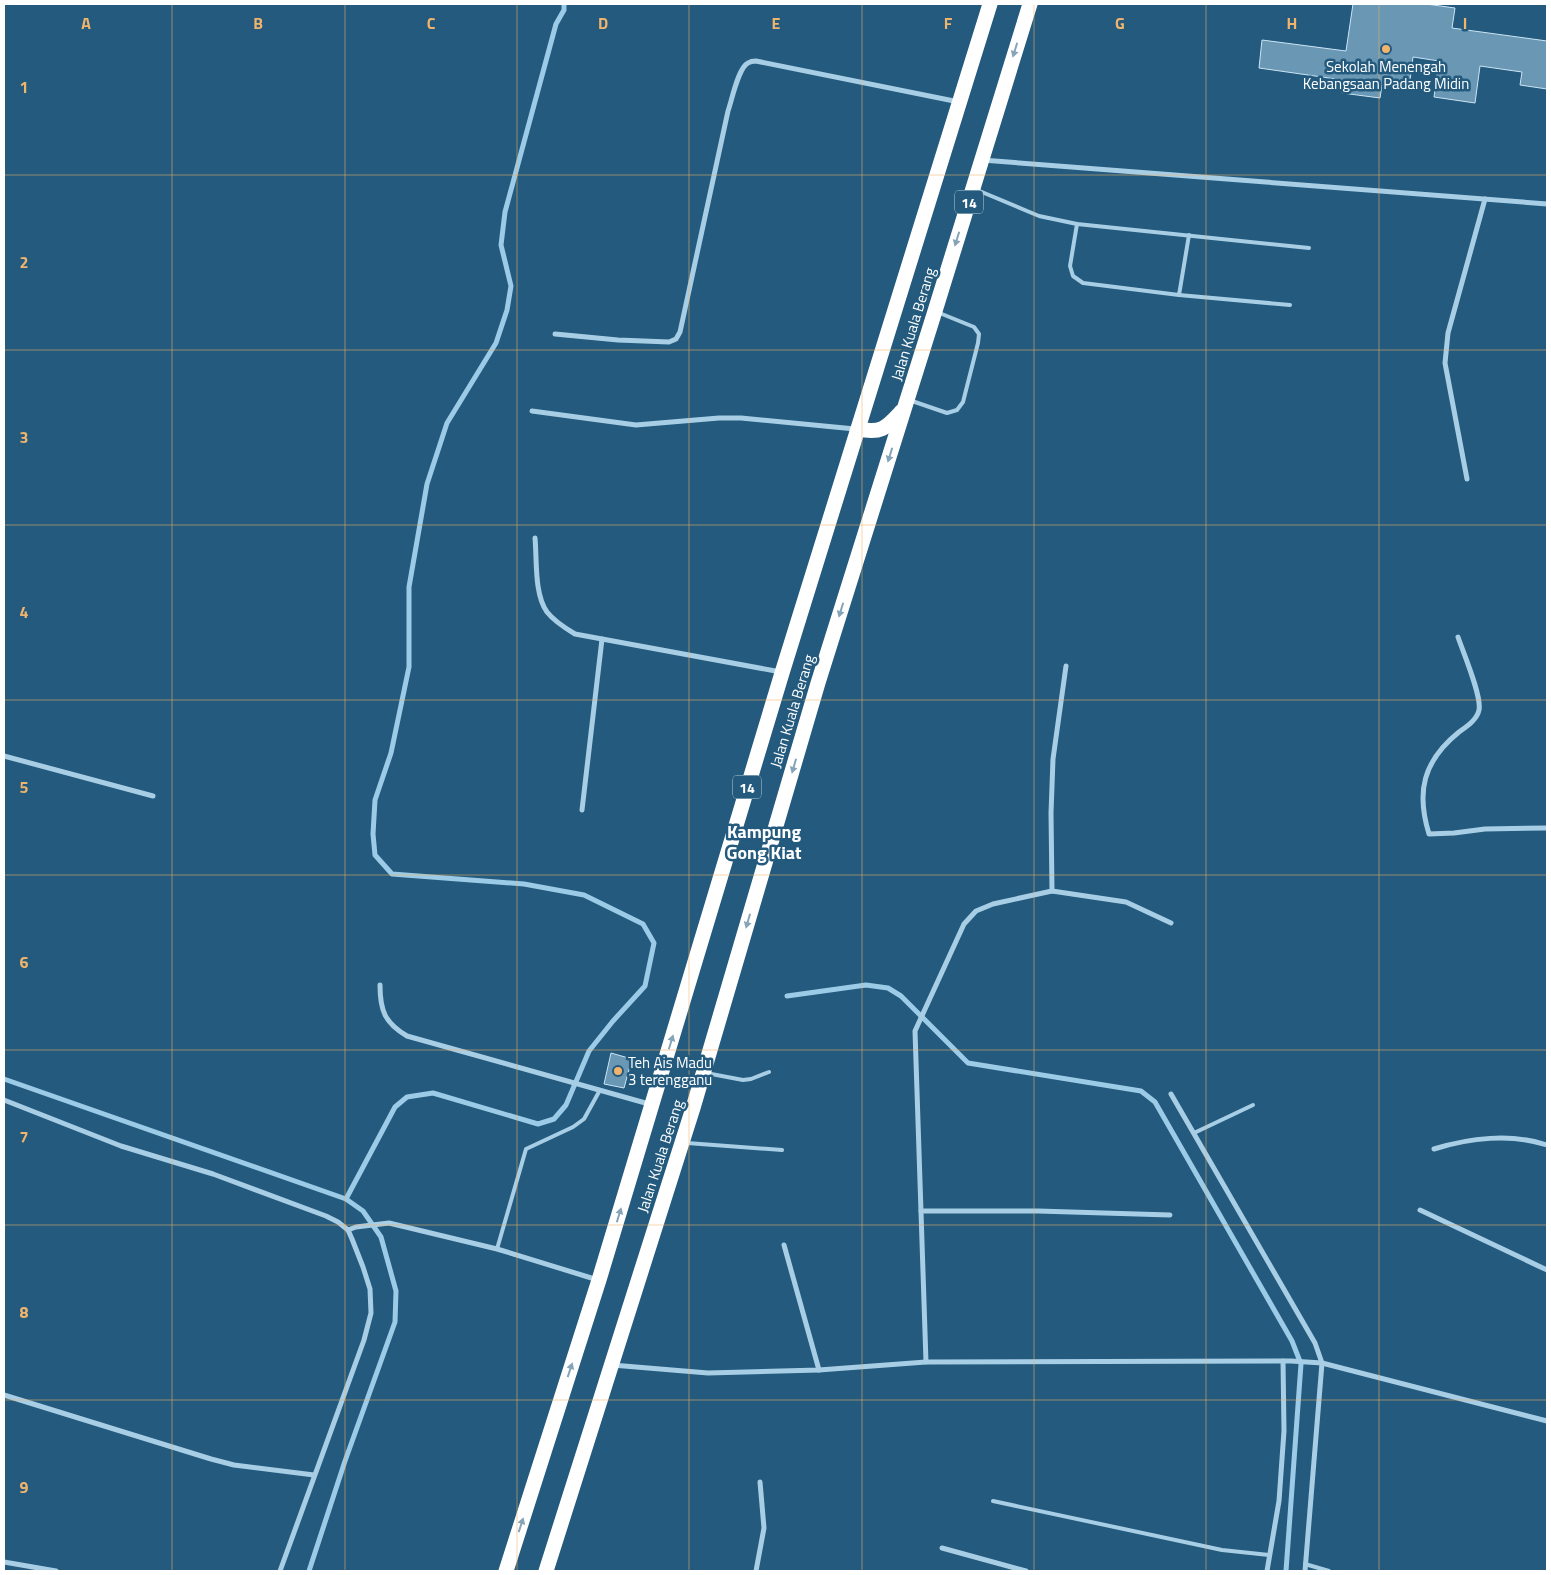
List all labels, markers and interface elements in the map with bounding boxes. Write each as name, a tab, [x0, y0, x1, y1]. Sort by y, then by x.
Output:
text: A	[81, 11, 91, 35]
text: B	[253, 11, 263, 35]
text: C	[427, 11, 436, 35]
text: D	[598, 11, 608, 35]
text: E	[772, 11, 781, 35]
text: F	[944, 11, 953, 35]
text: G	[1115, 11, 1125, 35]
text: H	[1287, 11, 1297, 35]
text: I	[1463, 11, 1467, 35]
one-way arrow	[1011, 43, 1019, 58]
marker: Sekolah Menengah Kebangsaan Padang Midin	[1380, 43, 1392, 55]
place label: Sekolah Menengah Kebangsaan Padang Midin	[1303, 55, 1469, 95]
text: 1	[20, 75, 28, 99]
road number: 14	[955, 190, 983, 213]
one-way arrow	[953, 232, 961, 247]
text: 2	[20, 250, 28, 274]
street label: Jalan Kuala Berang	[885, 264, 941, 384]
text: 3	[20, 425, 28, 449]
one-way arrow	[886, 448, 894, 463]
text: 4	[20, 600, 29, 624]
one-way arrow	[837, 603, 845, 618]
street label: Jalan Kuala Berang	[764, 651, 820, 771]
one-way arrow	[790, 758, 798, 773]
text: 5	[20, 775, 29, 799]
road number: 14	[733, 776, 761, 799]
district label: Kampung Gong Kiat	[726, 818, 802, 866]
one-way arrow	[744, 914, 752, 929]
text: 6	[20, 950, 29, 974]
one-way arrow	[667, 1035, 675, 1050]
place label: Teh Ais Madu 3 terengganu	[628, 1051, 712, 1091]
marker: Teh Ais Madu 3 terengganu	[612, 1065, 624, 1077]
street label: Jalan Kuala Berang	[631, 1096, 689, 1215]
text: 7	[20, 1125, 28, 1149]
one-way arrow	[615, 1207, 623, 1222]
text: 8	[20, 1300, 29, 1324]
one-way arrow	[567, 1362, 575, 1377]
text: 9	[20, 1475, 29, 1499]
one-way arrow	[518, 1517, 525, 1532]

